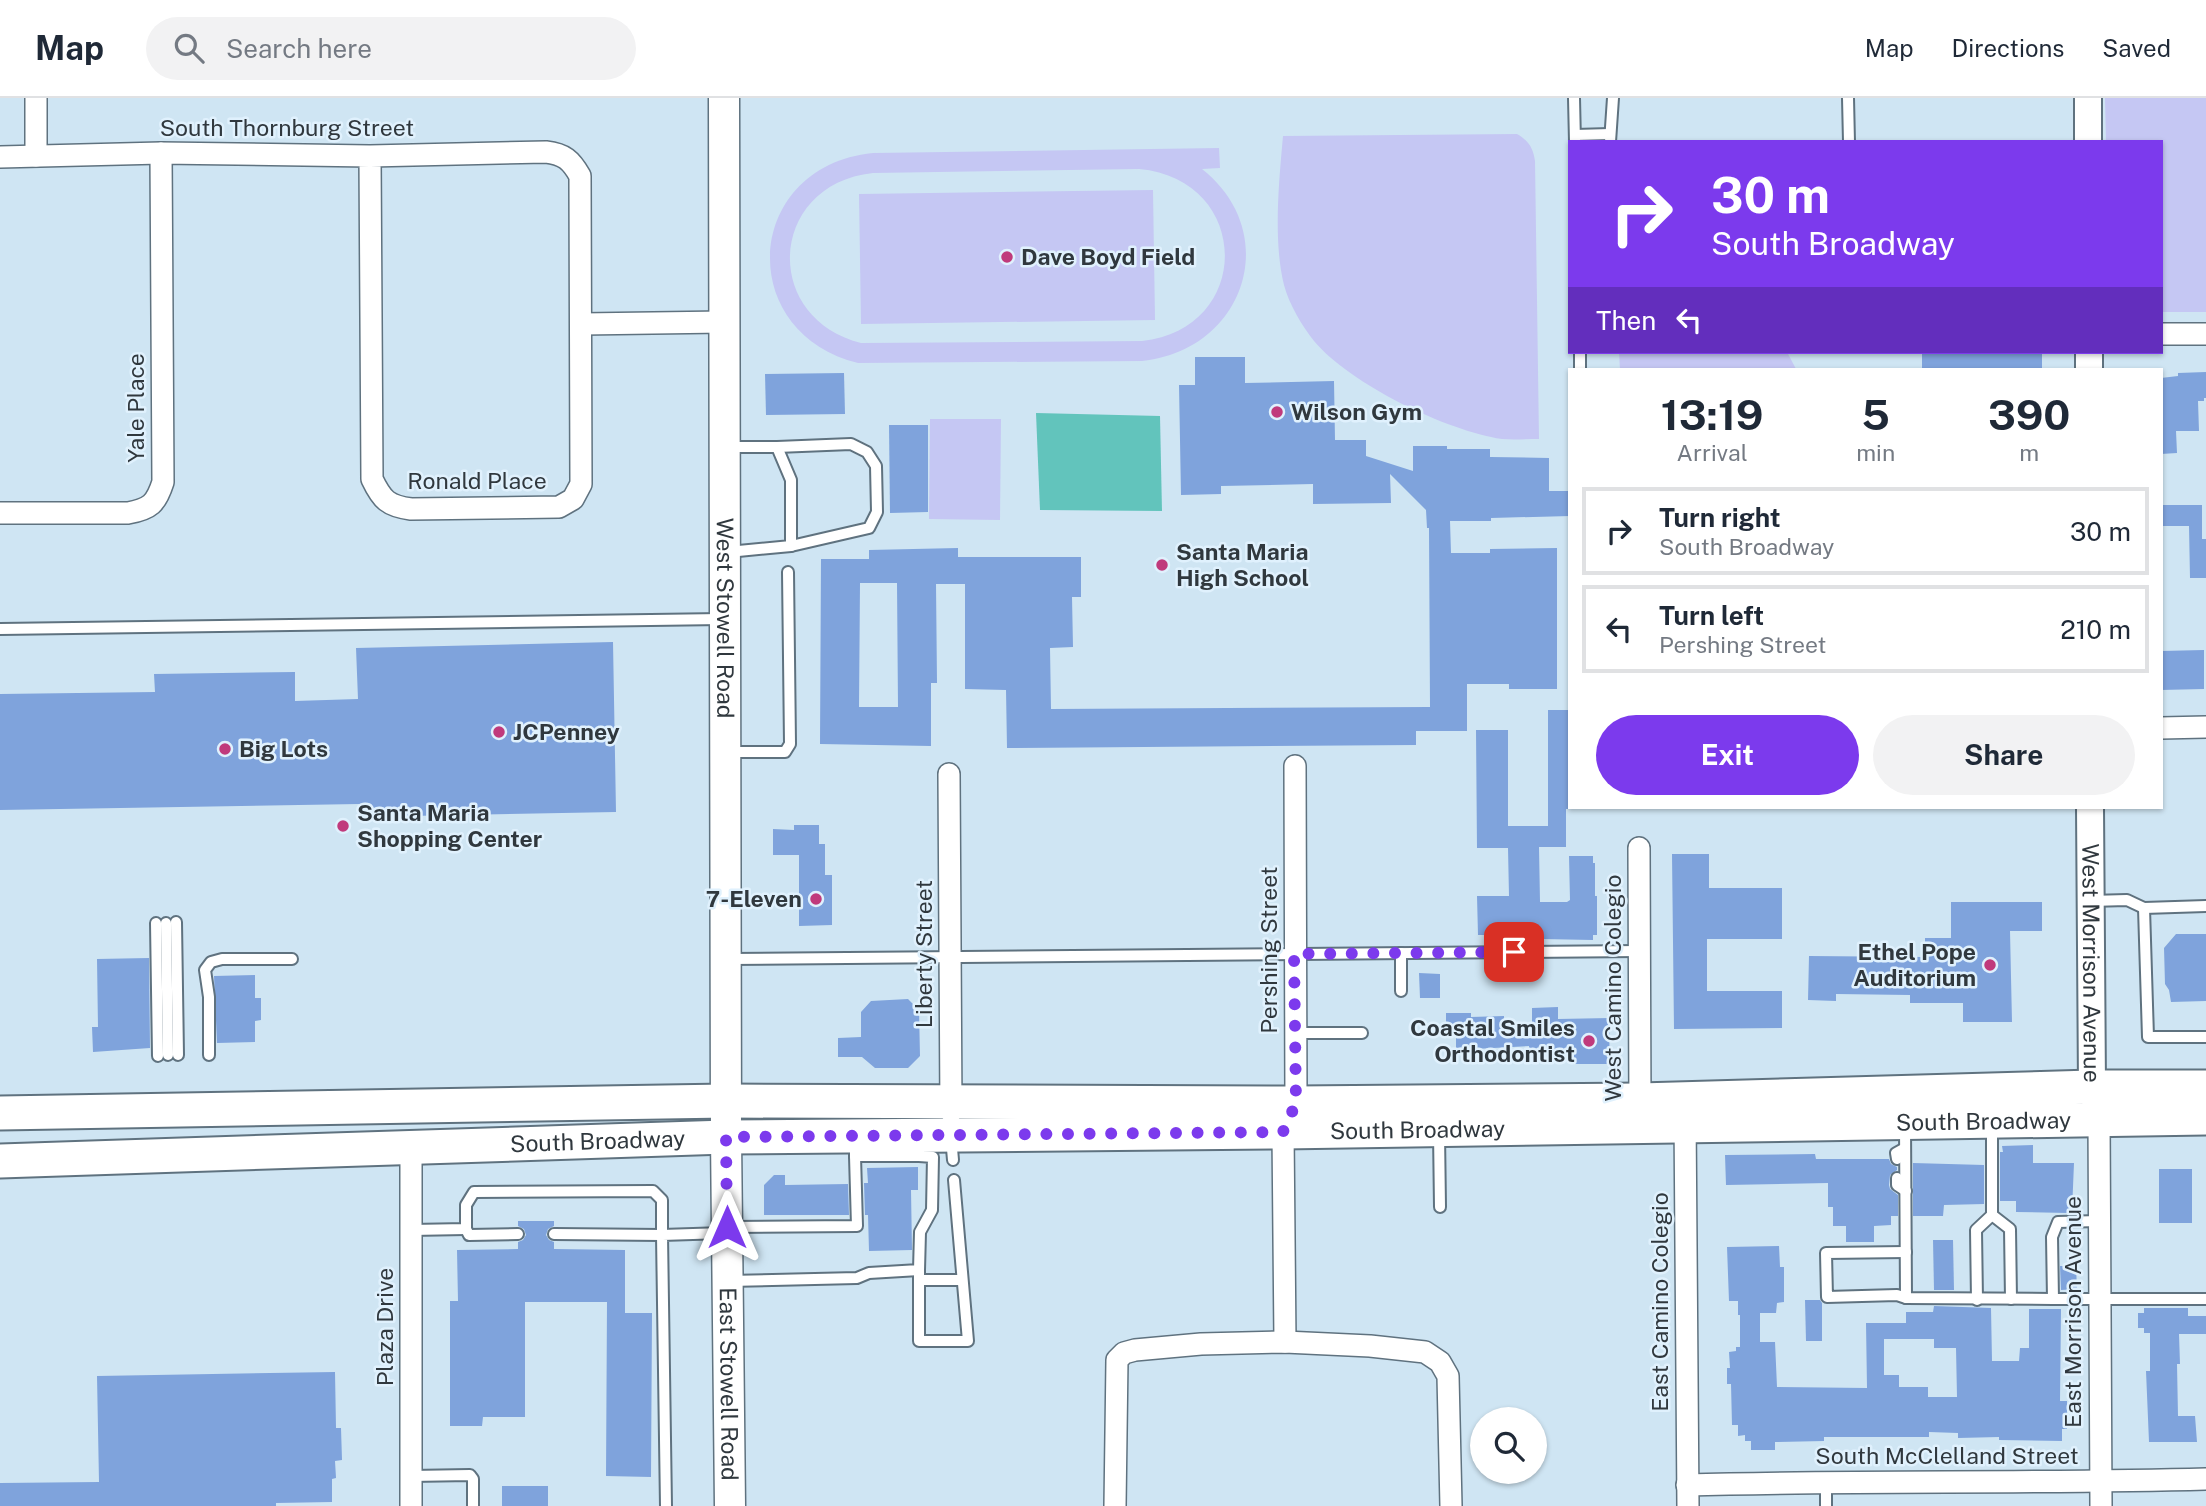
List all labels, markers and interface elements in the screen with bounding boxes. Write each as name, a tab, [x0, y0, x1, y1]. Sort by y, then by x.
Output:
search box	[146, 17, 636, 80]
text: Map	[35, 29, 104, 67]
icon: search	[170, 29, 208, 67]
text: Search here	[226, 33, 372, 64]
text: Map	[1865, 34, 1914, 62]
text: Directions	[1952, 34, 2064, 62]
text: Saved	[2102, 34, 2171, 62]
street label: South Thornburg Street	[160, 114, 414, 141]
text: 30 m	[1711, 166, 1830, 224]
icon: right	[1596, 168, 1687, 259]
text: South Broadway	[1711, 225, 1955, 262]
place label: Dave Boyd Field	[1021, 243, 1195, 270]
marker: Dave Boyd Field	[999, 249, 1015, 265]
icon: left	[1670, 301, 1708, 339]
text: Then	[1596, 305, 1656, 336]
street label: Yale Place	[122, 353, 149, 463]
text: 13:19	[1661, 390, 1764, 439]
text: 5	[1862, 390, 1890, 439]
text: 390	[1988, 390, 2070, 439]
place label: Wilson Gym	[1291, 398, 1422, 425]
marker: Wilson Gym	[1269, 404, 1285, 420]
text: Arrival	[1677, 439, 1748, 466]
text: min	[1856, 439, 1895, 466]
text: m	[2019, 439, 2039, 466]
street label: Ronald Place	[407, 467, 547, 494]
text: Turn right	[1659, 502, 1781, 533]
icon: right	[1600, 512, 1638, 550]
text: 30 m	[2070, 516, 2131, 547]
street label: West Stowell Road	[712, 518, 739, 718]
text: South Broadway	[1659, 533, 1834, 560]
place label: Santa Maria High School	[1176, 538, 1309, 591]
marker: Santa Maria High School	[1154, 557, 1170, 573]
text: Turn left	[1659, 600, 1764, 631]
icon: left	[1600, 610, 1638, 648]
text: 210 m	[2060, 614, 2131, 645]
text: Pershing Street	[1659, 631, 1827, 658]
button: Exit	[1596, 715, 1859, 795]
button: Share	[1873, 715, 2135, 795]
place label: JCPenney	[513, 718, 620, 745]
marker: JCPenney	[491, 724, 507, 740]
place label: Big Lots	[239, 735, 328, 762]
marker: Big Lots	[217, 741, 233, 757]
place label: Santa Maria Shopping Center	[357, 799, 542, 852]
marker: Santa Maria Shopping Center	[335, 818, 351, 834]
street label: West Morrison Avenue	[2077, 843, 2106, 1083]
street label: Pershing Street	[1255, 866, 1282, 1034]
street label: West Camino Colegio	[1599, 875, 1626, 1101]
street label: Liberty Street	[910, 880, 937, 1028]
place label: 7-Eleven	[706, 885, 802, 912]
marker: 7-Eleven	[808, 891, 824, 907]
pin	[1484, 922, 1544, 982]
icon: arrive	[1495, 933, 1533, 971]
place label: Ethel Pope Auditorium	[1853, 938, 1976, 991]
marker: Ethel Pope Auditorium	[1982, 957, 1998, 973]
place label: Coastal Smiles Orthodontist	[1410, 1014, 1575, 1067]
marker: Coastal Smiles Orthodontist	[1581, 1033, 1597, 1049]
street label: South Broadway	[1896, 1106, 2071, 1136]
street label: South Broadway	[1330, 1115, 1505, 1144]
street label: South Broadway	[510, 1124, 686, 1157]
position arrow	[690, 1190, 764, 1264]
street label: East Camino Colegio	[1646, 1192, 1673, 1412]
street label: East Morrison Avenue	[2059, 1196, 2086, 1428]
street label: Plaza Drive	[371, 1268, 398, 1386]
street label: East Stowell Road	[715, 1287, 744, 1481]
map controls	[1470, 1407, 1547, 1484]
button: search	[1470, 1407, 1547, 1484]
street label: South McClelland Street	[1815, 1442, 2079, 1469]

